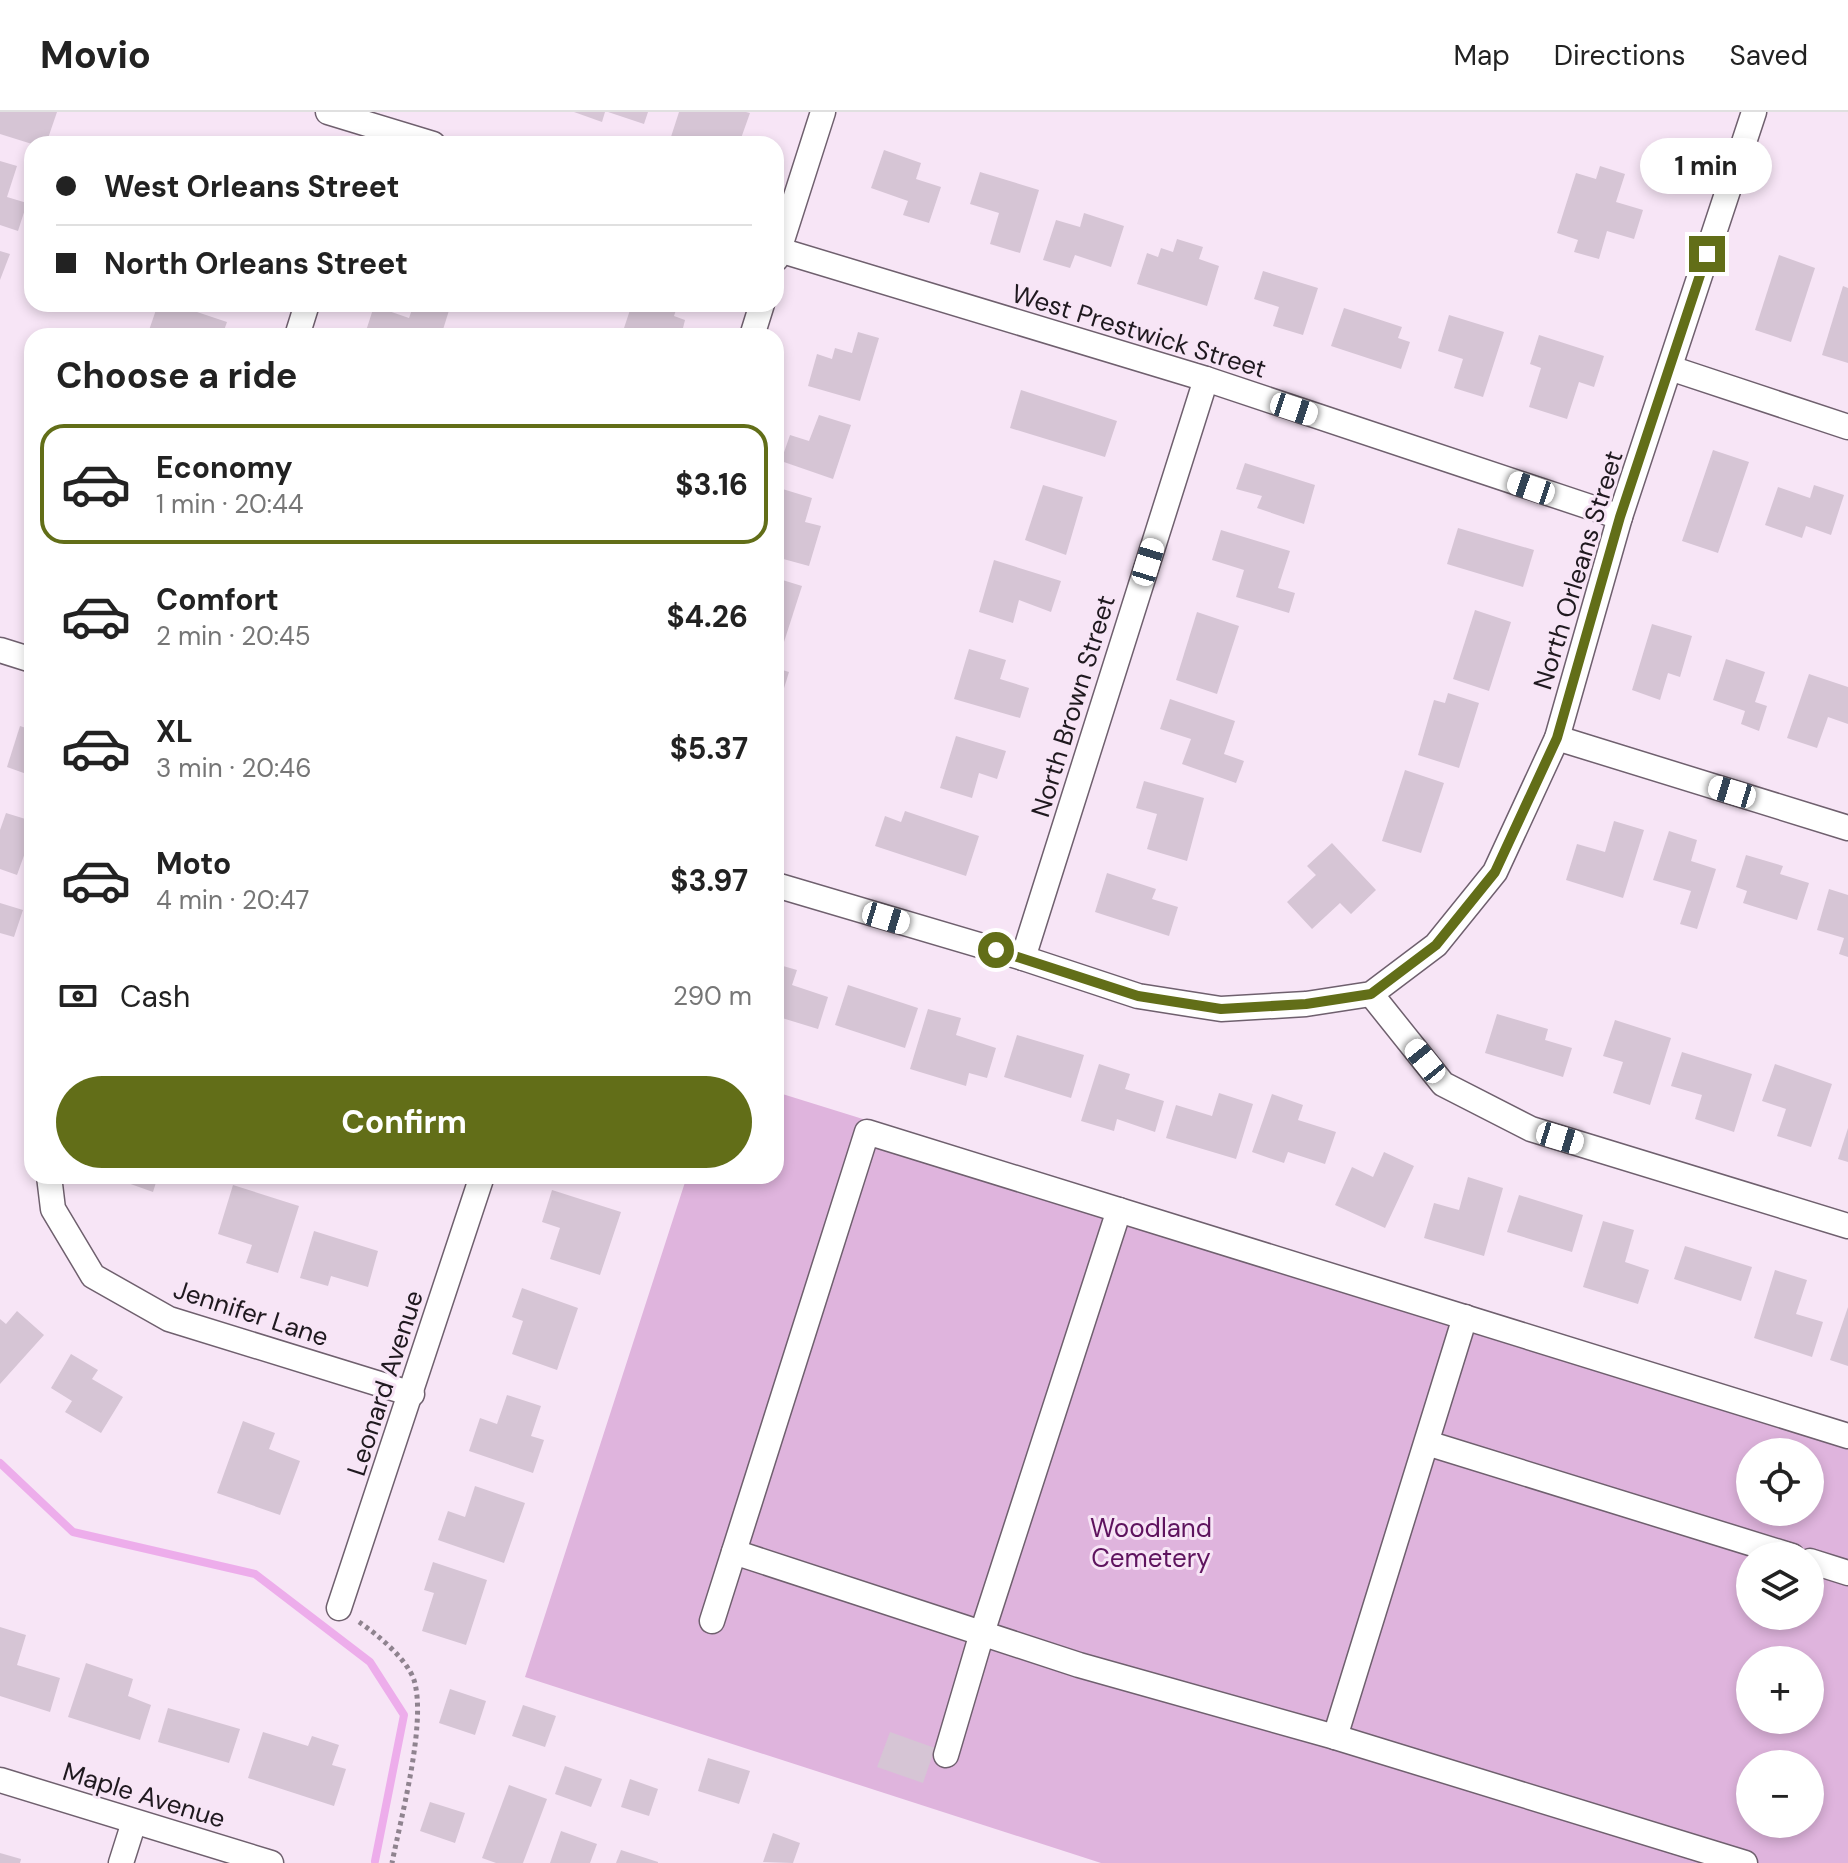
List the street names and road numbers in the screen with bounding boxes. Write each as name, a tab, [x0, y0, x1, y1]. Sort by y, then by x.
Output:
street label: West Prestwick Street	[1008, 276, 1270, 386]
street label: North Orleans Street	[1525, 446, 1631, 694]
street label: North Brown Street	[1023, 591, 1123, 821]
street label: Jennifer Lane	[169, 1272, 333, 1354]
street label: Leonard Avenue	[339, 1286, 431, 1480]
street label: Maple Avenue	[59, 1754, 229, 1836]

